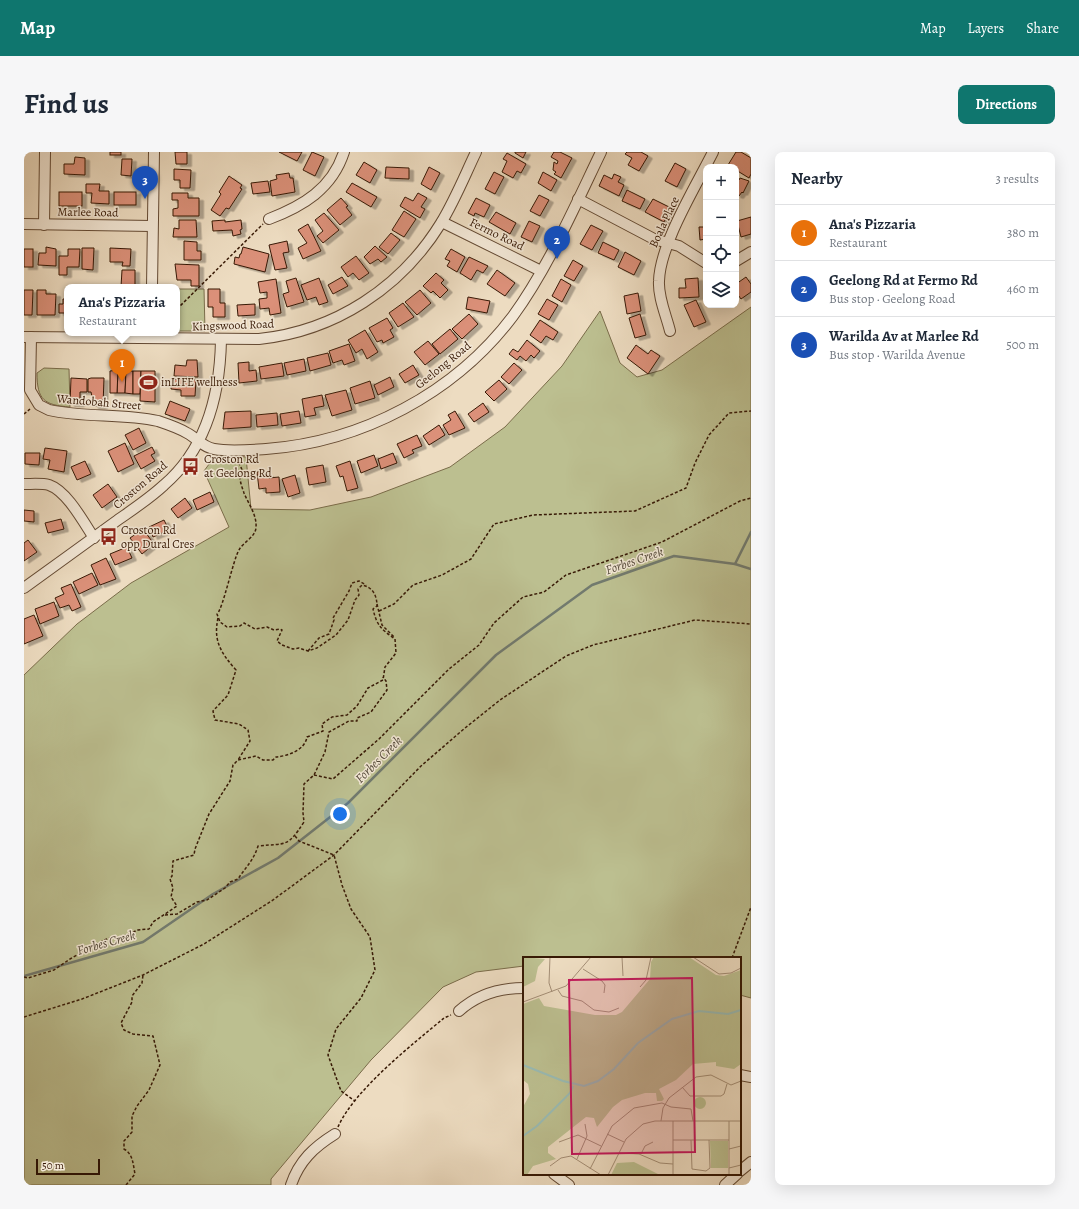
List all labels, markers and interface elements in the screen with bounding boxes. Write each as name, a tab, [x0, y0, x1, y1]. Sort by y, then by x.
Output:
text: Map	[20, 15, 55, 41]
text: Map	[920, 19, 946, 38]
text: Layers	[968, 19, 1004, 38]
text: Share	[1026, 19, 1059, 38]
text: Find us	[24, 85, 109, 123]
button: Directions	[958, 85, 1055, 124]
map controls	[703, 164, 739, 308]
button: +	[703, 164, 739, 200]
pin: 3	[132, 166, 158, 199]
text: Nearby	[791, 167, 842, 190]
text: 3 results	[995, 170, 1039, 187]
street label: Boala Place	[645, 194, 683, 250]
button: −	[703, 200, 739, 236]
street label: Marlee Road	[57, 203, 119, 221]
street label: Fermo Road	[467, 214, 527, 254]
text: Ana's Pizzaria	[829, 214, 916, 234]
text: 1	[802, 224, 806, 241]
text: 380 m	[1007, 224, 1039, 241]
pin: 2	[544, 226, 570, 259]
text: Restaurant	[829, 234, 887, 251]
button: locate	[703, 236, 739, 272]
text: Geelong Rd at Fermo Rd	[829, 270, 978, 290]
button: layers	[703, 272, 739, 308]
text: 2	[801, 280, 807, 297]
text: 460 m	[1007, 280, 1039, 297]
popup	[64, 284, 180, 336]
text: Bus stop · Geelong Road	[829, 290, 955, 307]
text: Ana's Pizzaria	[78, 292, 166, 312]
text: Restaurant	[78, 312, 137, 329]
street label: Kingswood Road	[192, 316, 275, 334]
text: Warilda Av at Marlee Rd	[829, 326, 979, 346]
text: 3	[801, 336, 807, 353]
text: 500 m	[1006, 336, 1039, 353]
street label: Geelong Road	[412, 337, 475, 392]
text: Bus stop · Warilda Avenue	[829, 346, 965, 363]
pin: 1	[109, 349, 135, 382]
sports icon: inLIFE wellness	[138, 372, 158, 392]
place label: inLIFE wellness	[161, 374, 238, 390]
street label: Wandobah Street	[55, 390, 142, 414]
place label: Croston Rd at Geelong Rd	[204, 451, 272, 481]
bus stop icon: Croston Rd at Geelong Rd	[181, 456, 201, 476]
street label: Croston Road	[109, 457, 171, 512]
place label: Croston Rd opp Dural Cres	[121, 522, 194, 552]
bus stop icon: Croston Rd opp Dural Cres	[98, 527, 118, 547]
water label: Forbes Creek	[603, 543, 665, 578]
water label: Forbes Creek	[351, 732, 406, 787]
your location	[330, 804, 350, 824]
water label: Forbes Creek	[75, 926, 137, 959]
inset map	[523, 957, 741, 1175]
scale bar	[36, 1157, 100, 1176]
text: 50 m	[42, 1158, 64, 1173]

